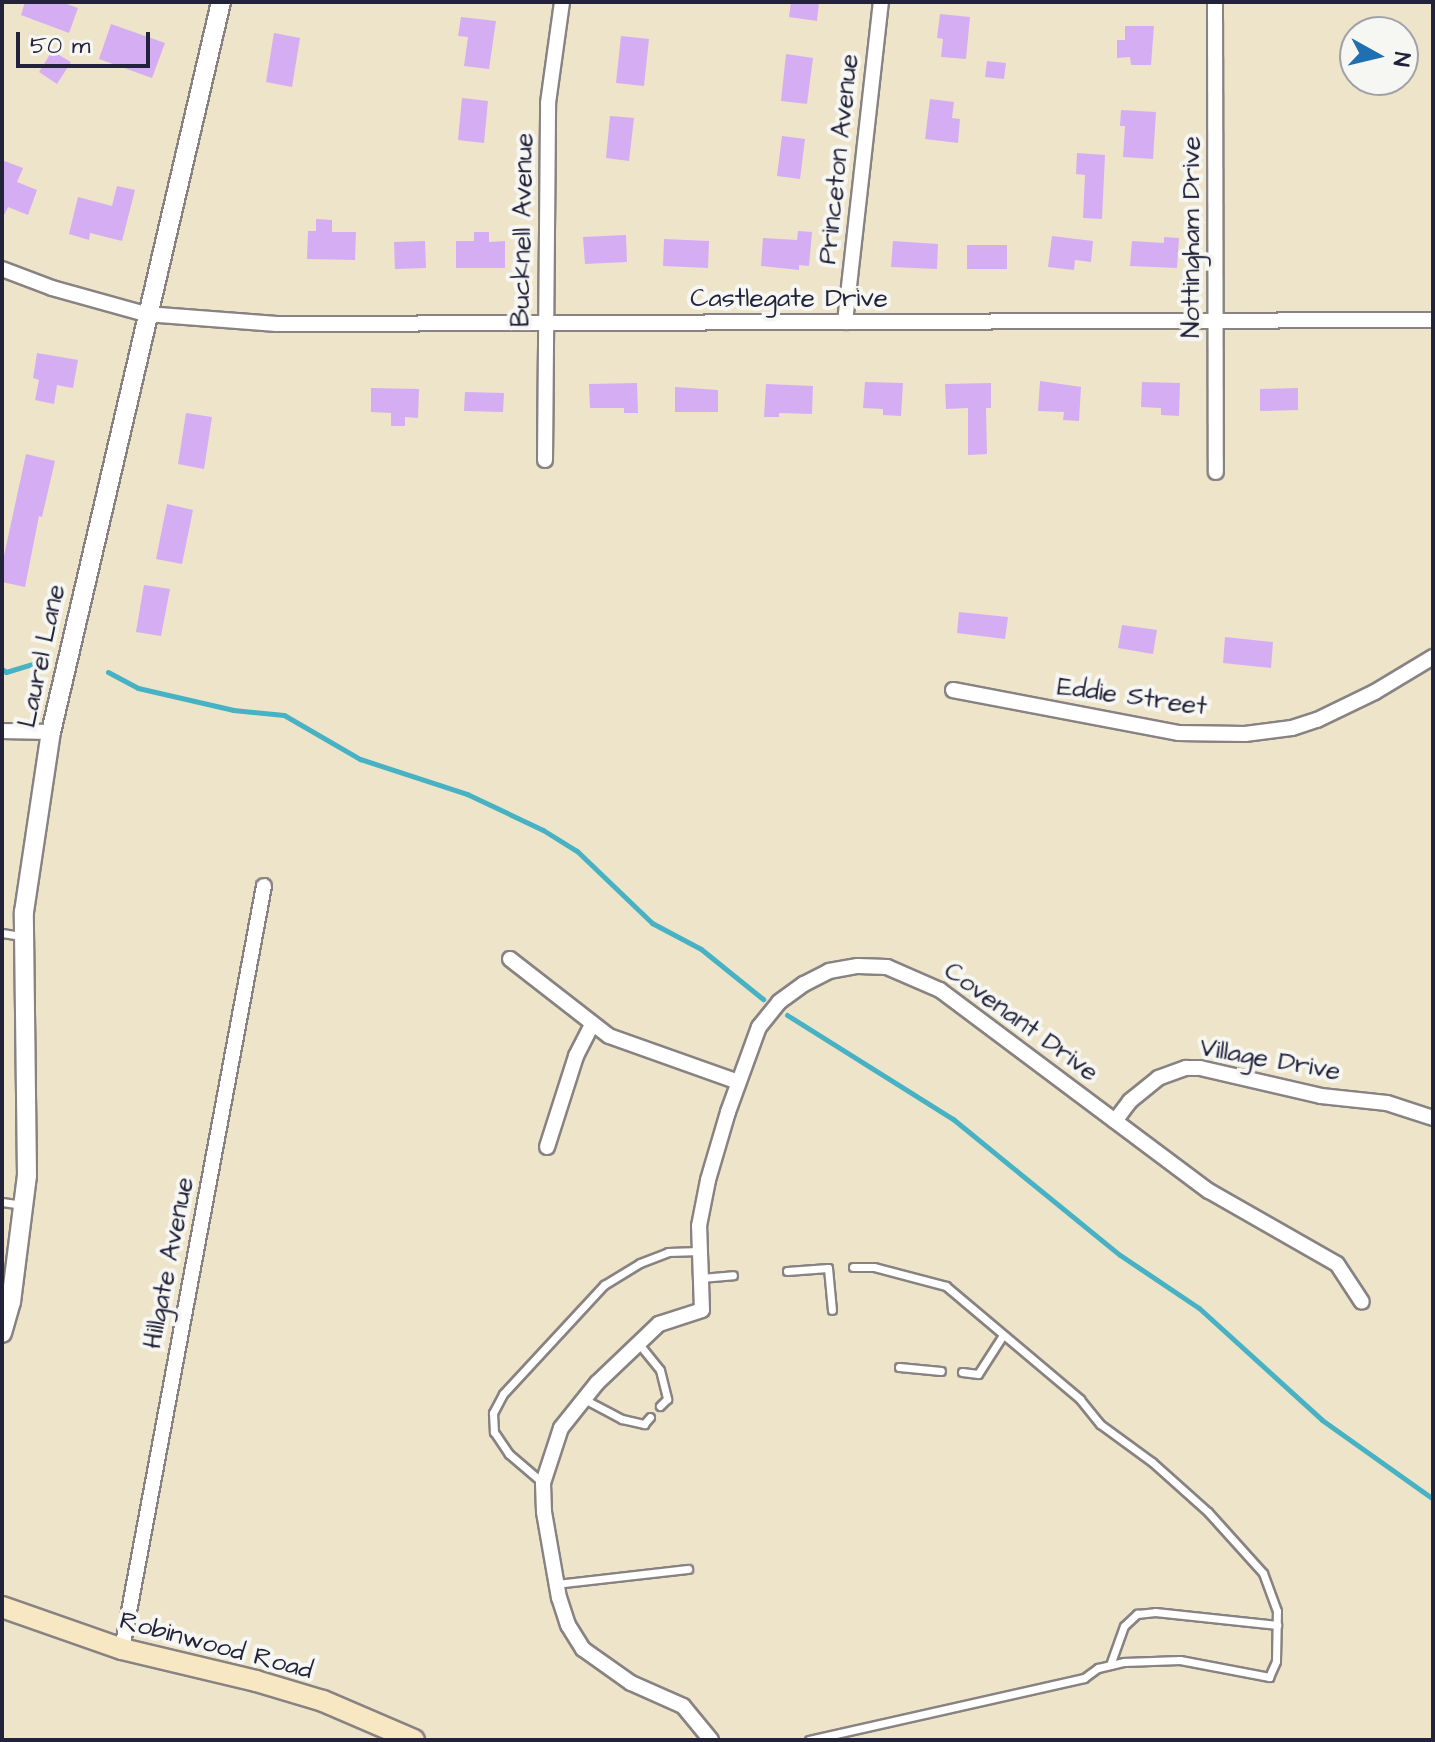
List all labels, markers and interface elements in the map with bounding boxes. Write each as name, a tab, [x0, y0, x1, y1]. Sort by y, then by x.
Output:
scale bar	[20, 16, 154, 66]
north arrow	[1339, 16, 1419, 96]
text: 50 m	[30, 29, 90, 63]
text: N	[1385, 50, 1418, 68]
street label: Princeton Avenue	[812, 52, 866, 266]
street label: Bucknell Avenue	[506, 133, 540, 327]
street label: Nottingham Drive	[1176, 136, 1208, 338]
street label: Castlegate Drive	[690, 283, 888, 315]
street label: Laurel Lane	[12, 582, 72, 730]
street label: Eddie Street	[1055, 671, 1209, 723]
street label: Covenant Drive	[938, 955, 1104, 1089]
street label: Village Drive	[1197, 1032, 1343, 1088]
street label: Hillgate Avenue	[137, 1175, 201, 1351]
street label: Robinwood Road	[116, 1605, 316, 1687]

